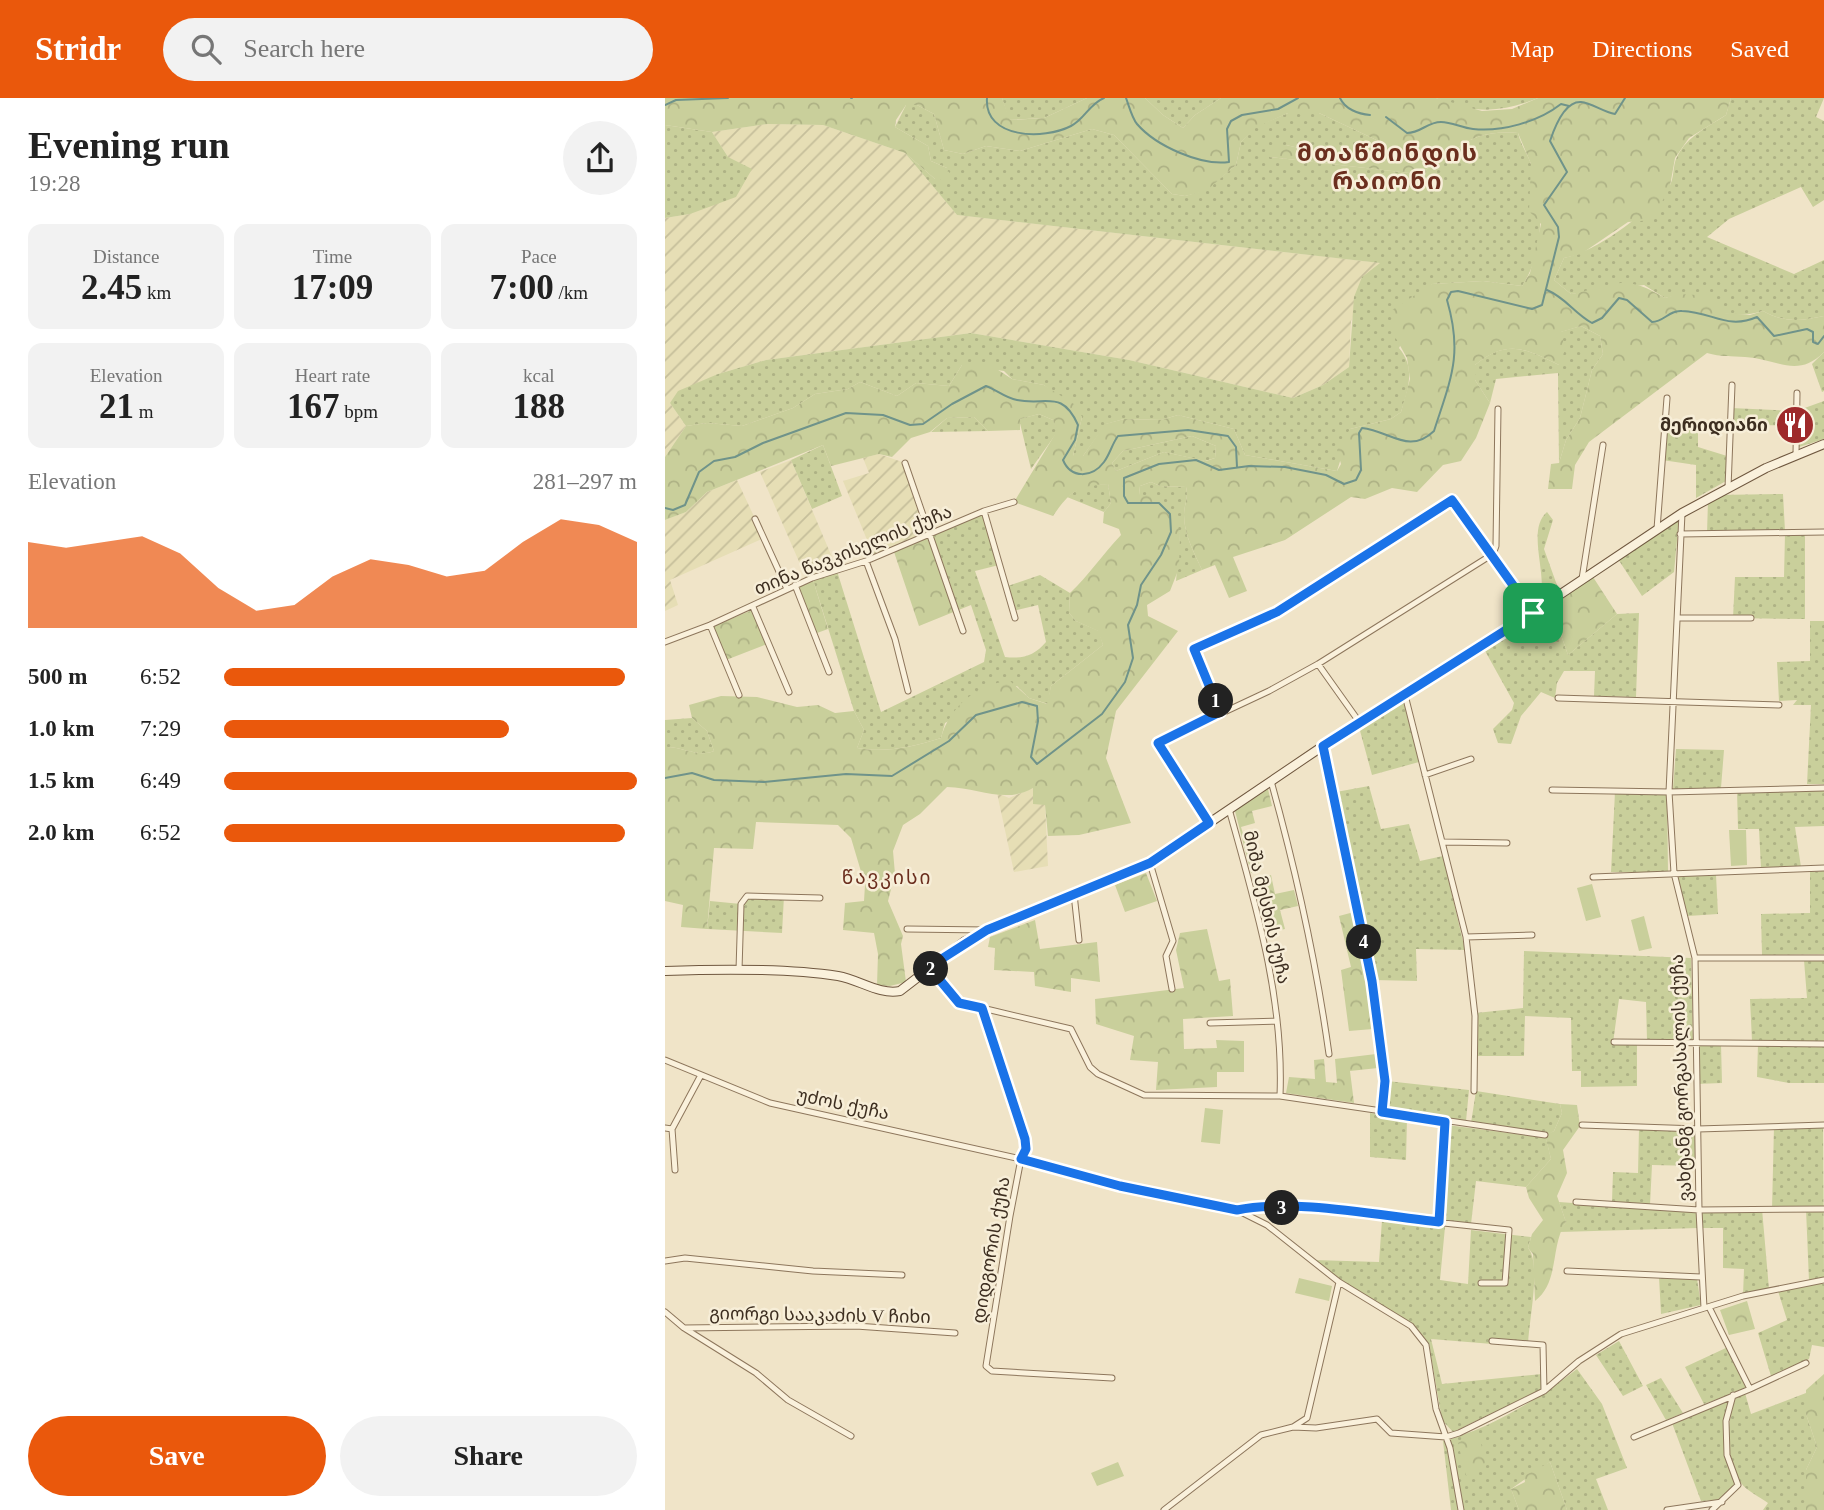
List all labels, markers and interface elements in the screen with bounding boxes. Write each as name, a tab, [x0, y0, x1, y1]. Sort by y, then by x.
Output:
search box	[163, 18, 653, 81]
icon: search	[187, 30, 225, 68]
text: Stridr	[35, 31, 121, 67]
text: Search here	[243, 34, 365, 63]
text: Map	[1510, 36, 1554, 62]
text: Directions	[1592, 36, 1692, 62]
text: Saved	[1730, 36, 1789, 62]
button: share	[563, 121, 637, 195]
text: Evening run	[28, 124, 230, 166]
district label: მთაწმინდის რაიონი	[1297, 140, 1479, 194]
text: 19:28	[28, 171, 80, 196]
text: Distance	[93, 246, 159, 267]
text: Time	[313, 246, 352, 267]
text: Pace	[521, 246, 557, 267]
text: 2.45	[81, 268, 142, 307]
text: 17:09	[292, 268, 373, 307]
text: 7:00	[490, 268, 554, 307]
text: km	[142, 282, 171, 303]
text: /km	[554, 282, 588, 303]
text: Elevation	[90, 365, 163, 386]
text: Heart rate	[295, 365, 370, 386]
text: kcal	[523, 365, 555, 386]
text: 21	[99, 387, 134, 426]
text: 167	[287, 387, 339, 426]
text: 188	[513, 387, 565, 426]
text: m	[134, 401, 153, 422]
text: bpm	[339, 401, 378, 422]
restaurant icon: მერიდიანი	[1774, 404, 1816, 446]
place label: მერიდიანი	[1660, 415, 1768, 436]
text: Elevation	[28, 469, 116, 494]
text: 281–297 m	[533, 469, 637, 494]
street label: თინა წავკისელის ქუჩა	[751, 501, 955, 600]
pin	[1503, 583, 1563, 643]
icon: arrive	[1514, 594, 1552, 632]
text: 500 m	[28, 664, 87, 689]
text: 6:52	[140, 664, 181, 689]
pin: 1	[1199, 684, 1233, 718]
text: 1	[1211, 690, 1220, 711]
text: 1.0 km	[28, 716, 94, 741]
text: 7:29	[140, 716, 181, 741]
text: 1.5 km	[28, 768, 94, 793]
text: 6:49	[140, 768, 181, 793]
text: 2.0 km	[28, 820, 94, 845]
text: 6:52	[140, 820, 181, 845]
street label: მიშა მესხის ქუჩა	[1239, 828, 1294, 986]
district label: წავკისი	[842, 867, 932, 889]
pin: 4	[1347, 924, 1381, 960]
text: 4	[1359, 931, 1368, 952]
pin: 2	[913, 952, 949, 986]
street label: ვახტანგ გორგასალის ქუჩა	[1667, 954, 1696, 1202]
text: 2	[926, 958, 935, 979]
street label: უძოს ქუჩა	[795, 1084, 891, 1124]
street label: დიდგორის ქუჩა	[968, 1175, 1015, 1325]
pin: 3	[1265, 1190, 1299, 1226]
text: 3	[1277, 1197, 1286, 1218]
street label: გიორგი სააკაძის V ჩიხი	[709, 1303, 931, 1328]
button: Save	[28, 1416, 326, 1496]
button: Share	[340, 1416, 637, 1496]

